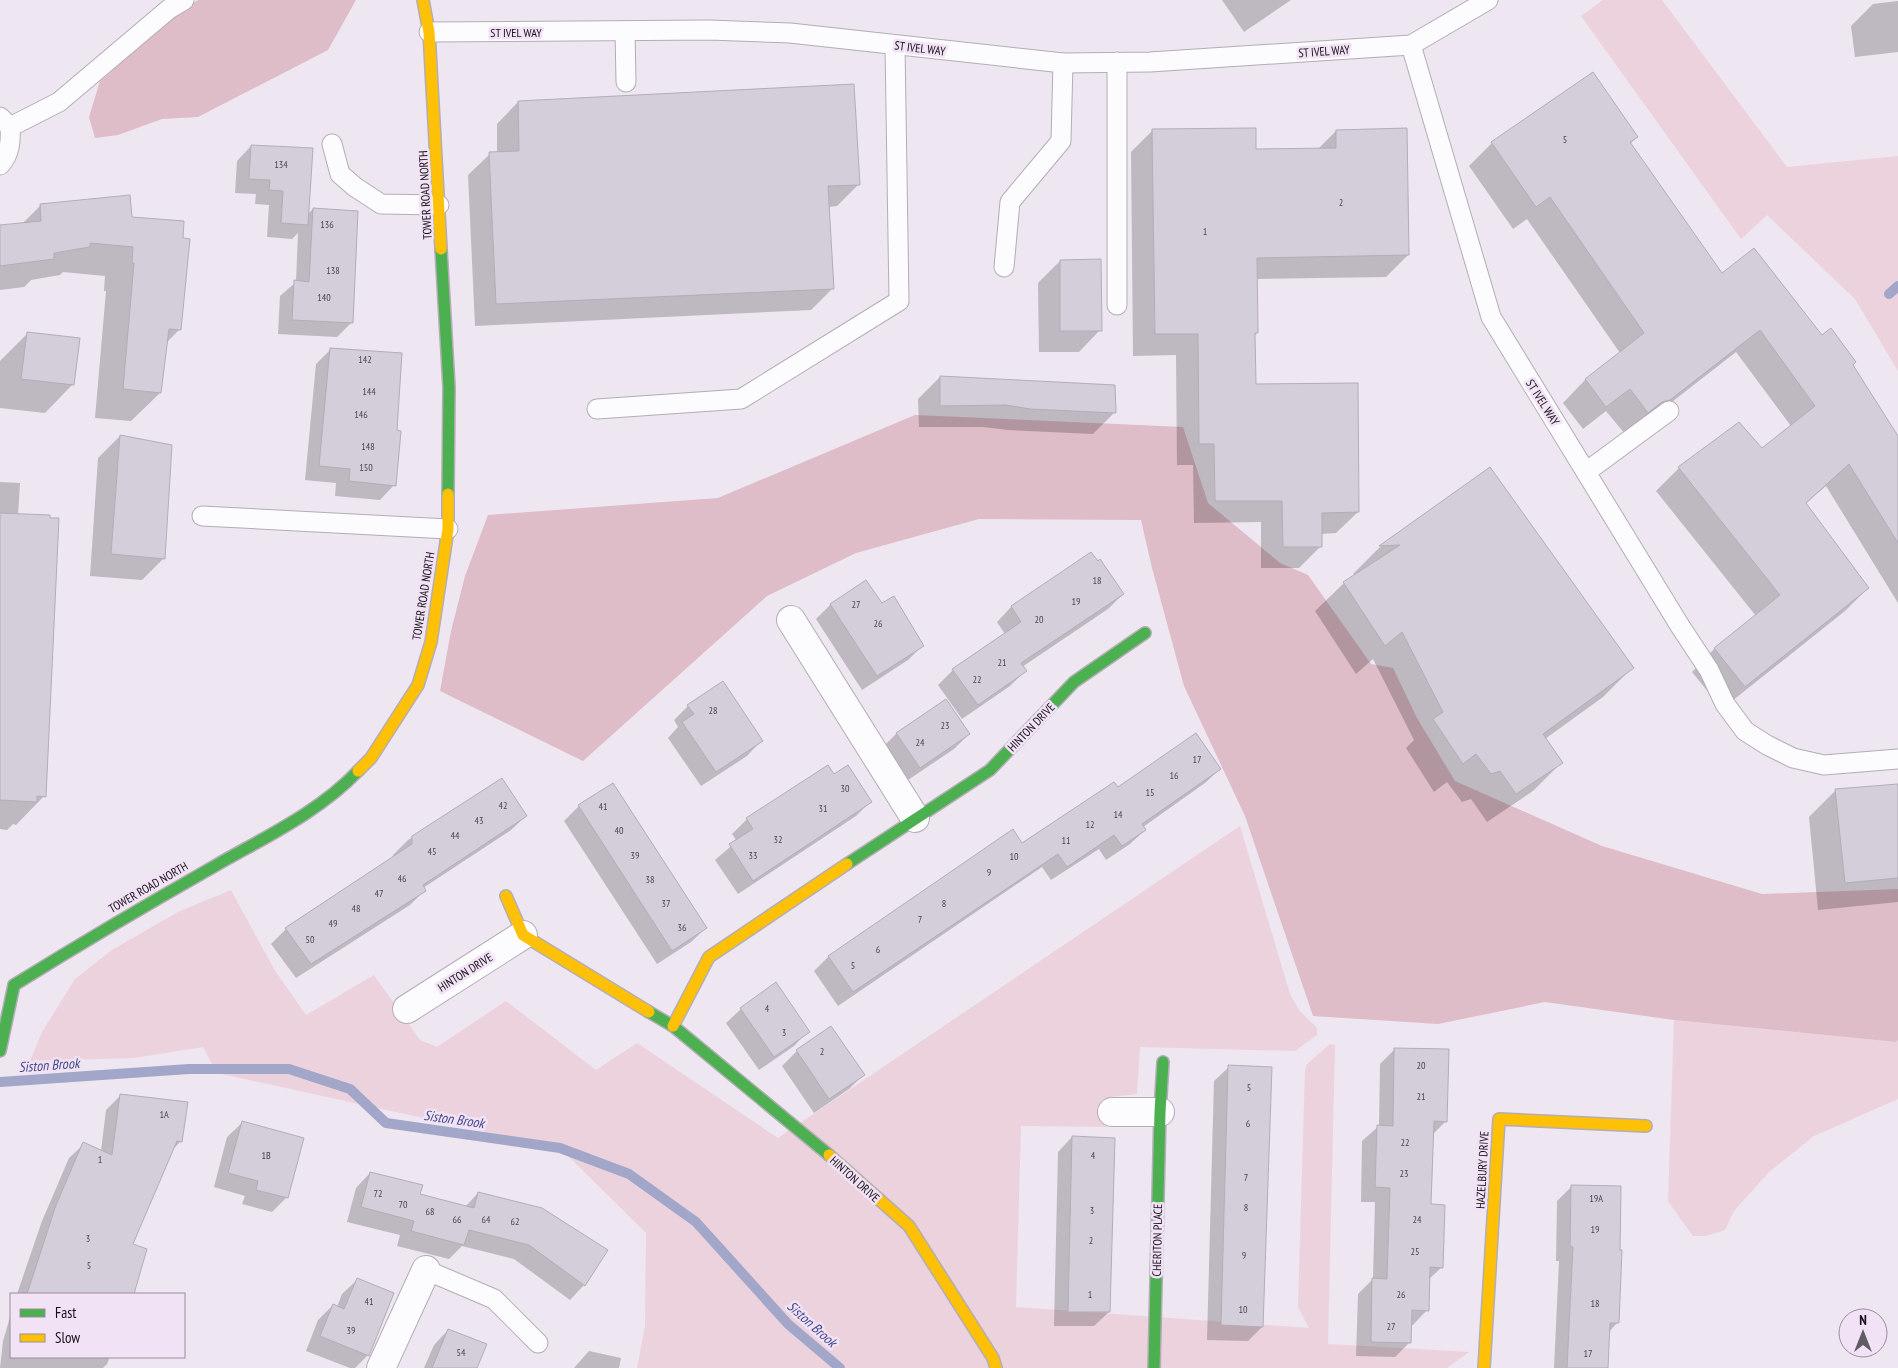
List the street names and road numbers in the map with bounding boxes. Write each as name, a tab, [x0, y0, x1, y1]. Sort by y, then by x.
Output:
street label: ST IVEL WAY	[490, 25, 542, 40]
street label: ST IVEL WAY	[894, 37, 947, 59]
street label: ST IVEL WAY	[1298, 42, 1351, 60]
street label: TOWER ROAD NORTH	[415, 150, 435, 240]
street label: ST IVEL WAY	[1523, 376, 1563, 428]
street label: TOWER ROAD NORTH	[409, 551, 437, 641]
street label: HINTON DRIVE	[1004, 700, 1058, 754]
street label: TOWER ROAD NORTH	[106, 858, 190, 916]
street label: HINTON DRIVE	[435, 949, 495, 995]
street label: HAZELBURY DRIVE	[1472, 1131, 1492, 1209]
street label: HINTON DRIVE	[827, 1153, 883, 1205]
street label: CHERITON PLACE	[1149, 1204, 1165, 1276]

